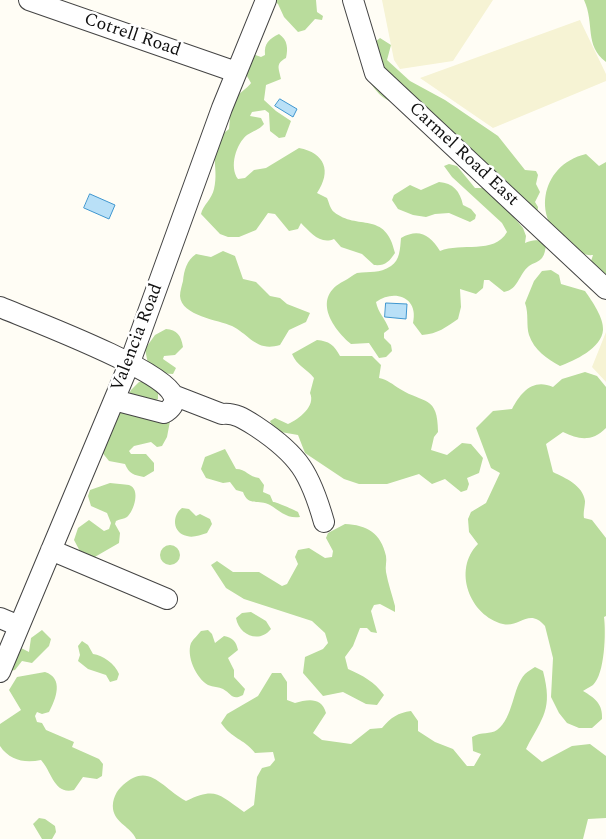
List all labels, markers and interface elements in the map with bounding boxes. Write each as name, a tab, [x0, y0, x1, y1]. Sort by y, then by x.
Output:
street label: Cotrell Road	[81, 9, 183, 63]
street label: Carmel Road East	[403, 98, 523, 212]
street label: Valencia Road	[108, 281, 168, 395]

